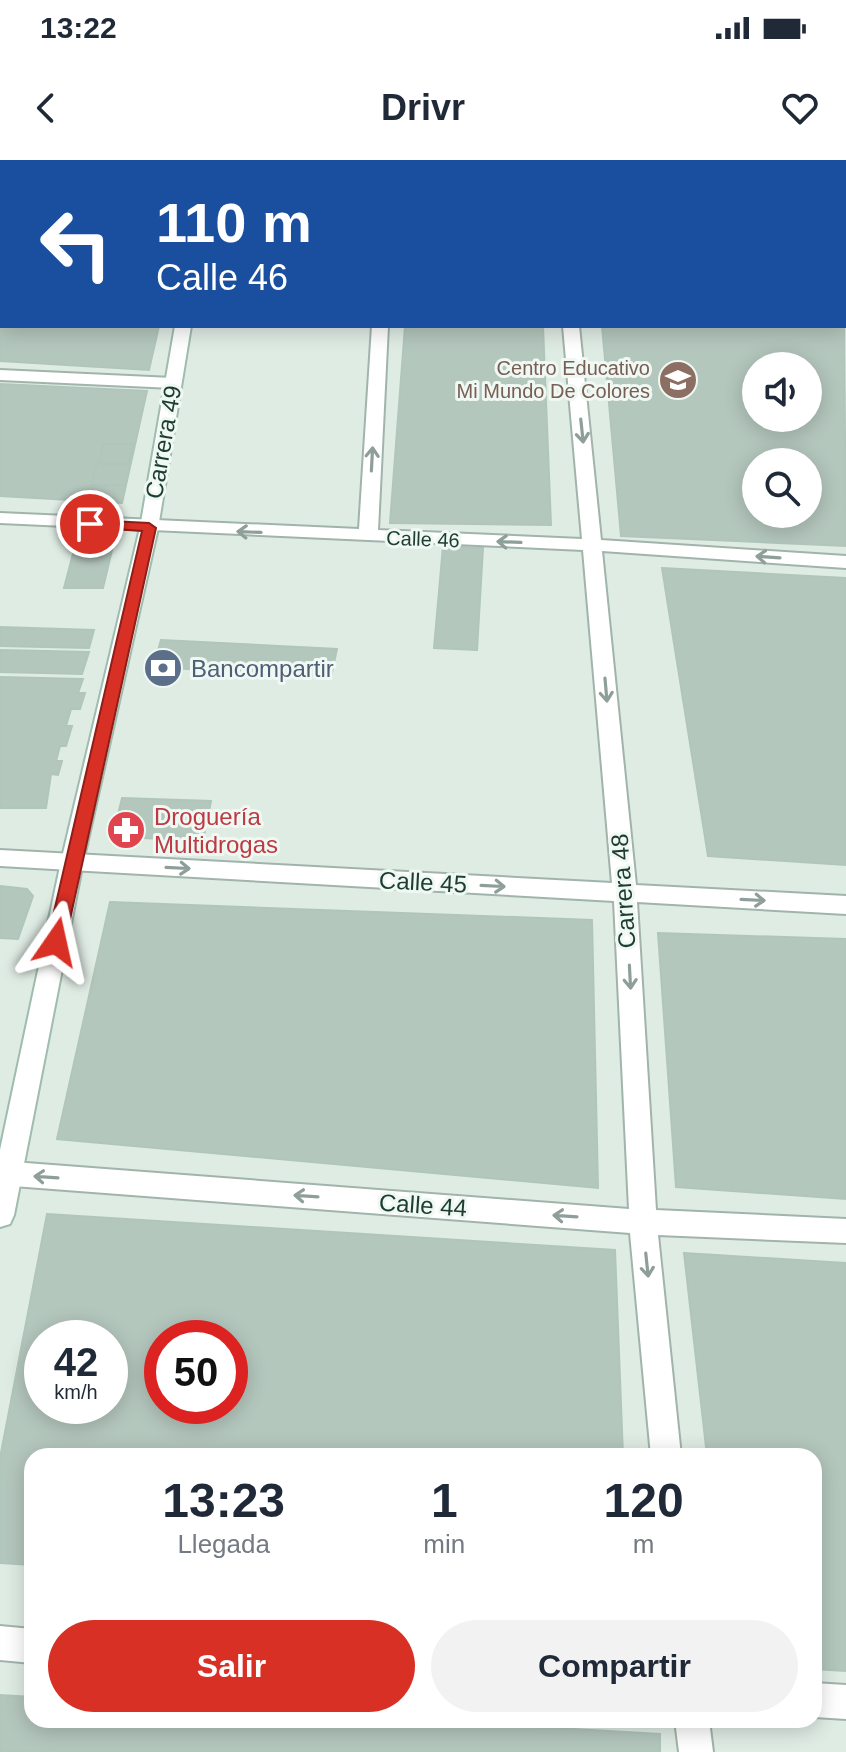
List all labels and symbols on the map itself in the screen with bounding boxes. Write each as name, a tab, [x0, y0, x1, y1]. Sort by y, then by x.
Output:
place label: Centro Educativo Mi Mundo De Colores	[457, 357, 650, 402]
school or university icon: Centro Educativo Mi Mundo De Colores	[657, 359, 699, 401]
street label: Carrera 49	[140, 383, 186, 501]
one-way arrow	[574, 418, 589, 444]
one-way arrow	[365, 446, 380, 473]
pin	[56, 490, 124, 558]
one-way arrow	[236, 524, 263, 539]
street label: Calle 46	[386, 527, 460, 551]
one-way arrow	[496, 535, 523, 550]
one-way arrow	[755, 549, 782, 564]
bank icon: Bancompartir	[142, 647, 184, 689]
place label: Bancompartir	[191, 655, 334, 682]
one-way arrow	[599, 676, 614, 703]
place label: Droguería Multidrogas	[154, 803, 278, 858]
pharmacy icon: Droguería Multidrogas	[105, 809, 147, 851]
street label: Carrera 48	[606, 833, 640, 949]
one-way arrow	[164, 861, 191, 876]
street label: Calle 45	[378, 866, 468, 898]
one-way arrow	[479, 879, 506, 894]
one-way arrow	[739, 893, 766, 908]
position arrow	[14, 900, 98, 984]
one-way arrow	[622, 963, 637, 990]
one-way arrow	[33, 1169, 60, 1184]
one-way arrow	[293, 1188, 320, 1203]
street label: Calle 44	[378, 1188, 468, 1222]
one-way arrow	[552, 1208, 579, 1223]
one-way arrow	[640, 1251, 655, 1278]
speed limit sign: 50	[144, 1320, 248, 1424]

